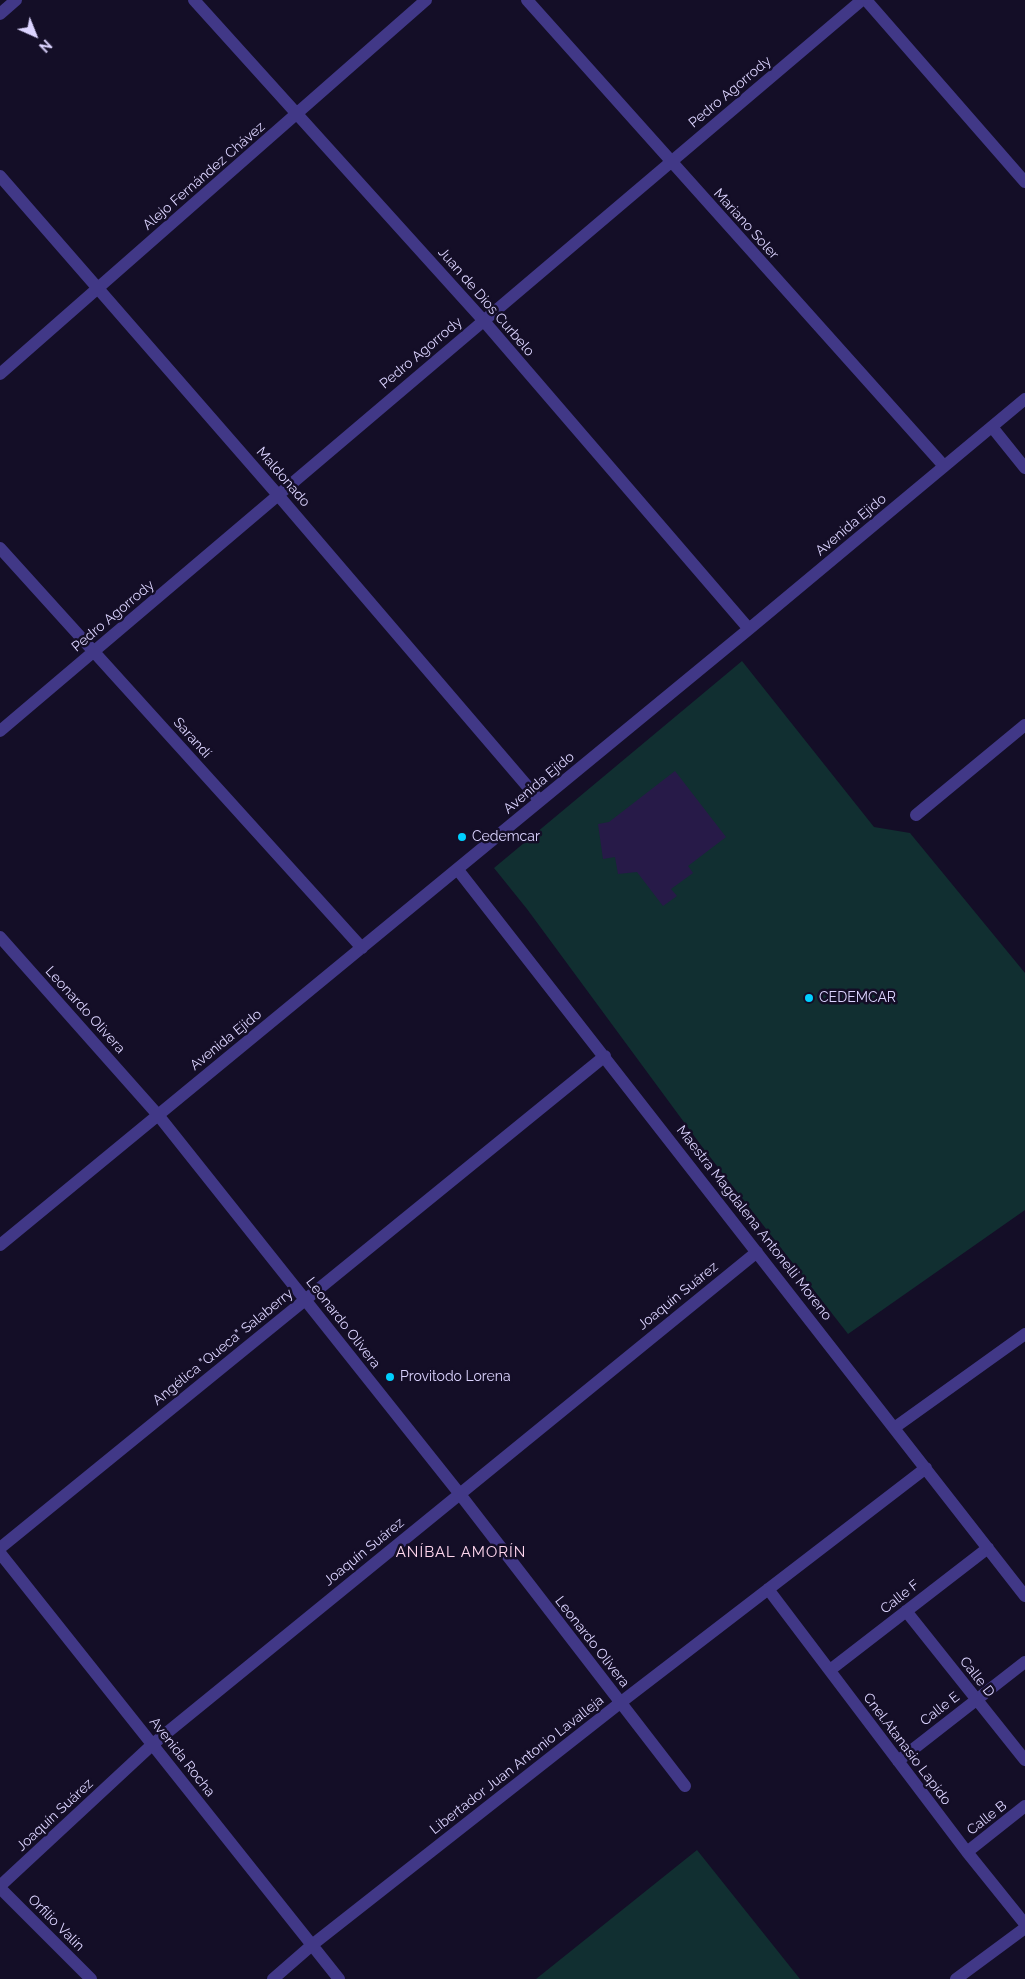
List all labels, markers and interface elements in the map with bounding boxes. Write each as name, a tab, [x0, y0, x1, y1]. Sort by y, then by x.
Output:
north arrow	[10, 10, 60, 60]
text: N	[36, 36, 55, 55]
street label: Pedro Agorrody	[685, 53, 775, 131]
street label: Alejo Fernández Chávez	[140, 118, 268, 234]
street label: Mariano Soler	[710, 185, 782, 263]
street label: Juan de Dios Curbelo	[434, 244, 538, 360]
street label: Pedro Agorrody	[376, 314, 466, 392]
street label: Maldonado	[253, 444, 313, 510]
street label: Avenida Ejido	[812, 491, 890, 559]
street label: Pedro Agorrody	[68, 577, 158, 655]
street label: Sarandí	[170, 714, 214, 762]
street label: Avenida Ejido	[500, 749, 578, 817]
place label: Cedemcar	[472, 829, 540, 845]
marker: Cedemcar	[456, 831, 468, 843]
street label: Leonardo Olivera	[42, 963, 128, 1057]
place label: CEDEMCAR	[819, 990, 896, 1006]
marker: CEDEMCAR	[803, 992, 815, 1004]
street label: Avenida Ejido	[187, 1006, 265, 1074]
street label: Maestra Magdalena Antonelli Moreno	[673, 1122, 835, 1324]
street label: Joaquín Suárez	[634, 1258, 722, 1334]
street label: Leonardo Olivera	[302, 1274, 384, 1372]
street label: Angélica "Queca" Salaberry	[149, 1285, 297, 1409]
place label: Provitodo Lorena	[400, 1369, 511, 1385]
marker: Provitodo Lorena	[384, 1371, 396, 1383]
street label: Joaquín Suárez	[320, 1514, 408, 1590]
district label: ANÍBAL AMORÍN	[394, 1543, 528, 1561]
street label: Calle F	[877, 1577, 923, 1617]
street label: Leonardo Olivera	[551, 1593, 633, 1691]
street label: Calle D	[956, 1653, 998, 1701]
street label: Calle E	[917, 1688, 963, 1730]
street label: Cnel.Atanasio Lapido	[859, 1690, 955, 1808]
street label: Libertador Juan Antonio Lavalleja	[427, 1692, 607, 1838]
street label: Avenida Rocha	[146, 1714, 218, 1800]
street label: Joaquín Suárez	[13, 1775, 97, 1855]
street label: Calle B	[964, 1797, 1010, 1839]
street label: Orfilio Valín	[24, 1891, 88, 1955]

